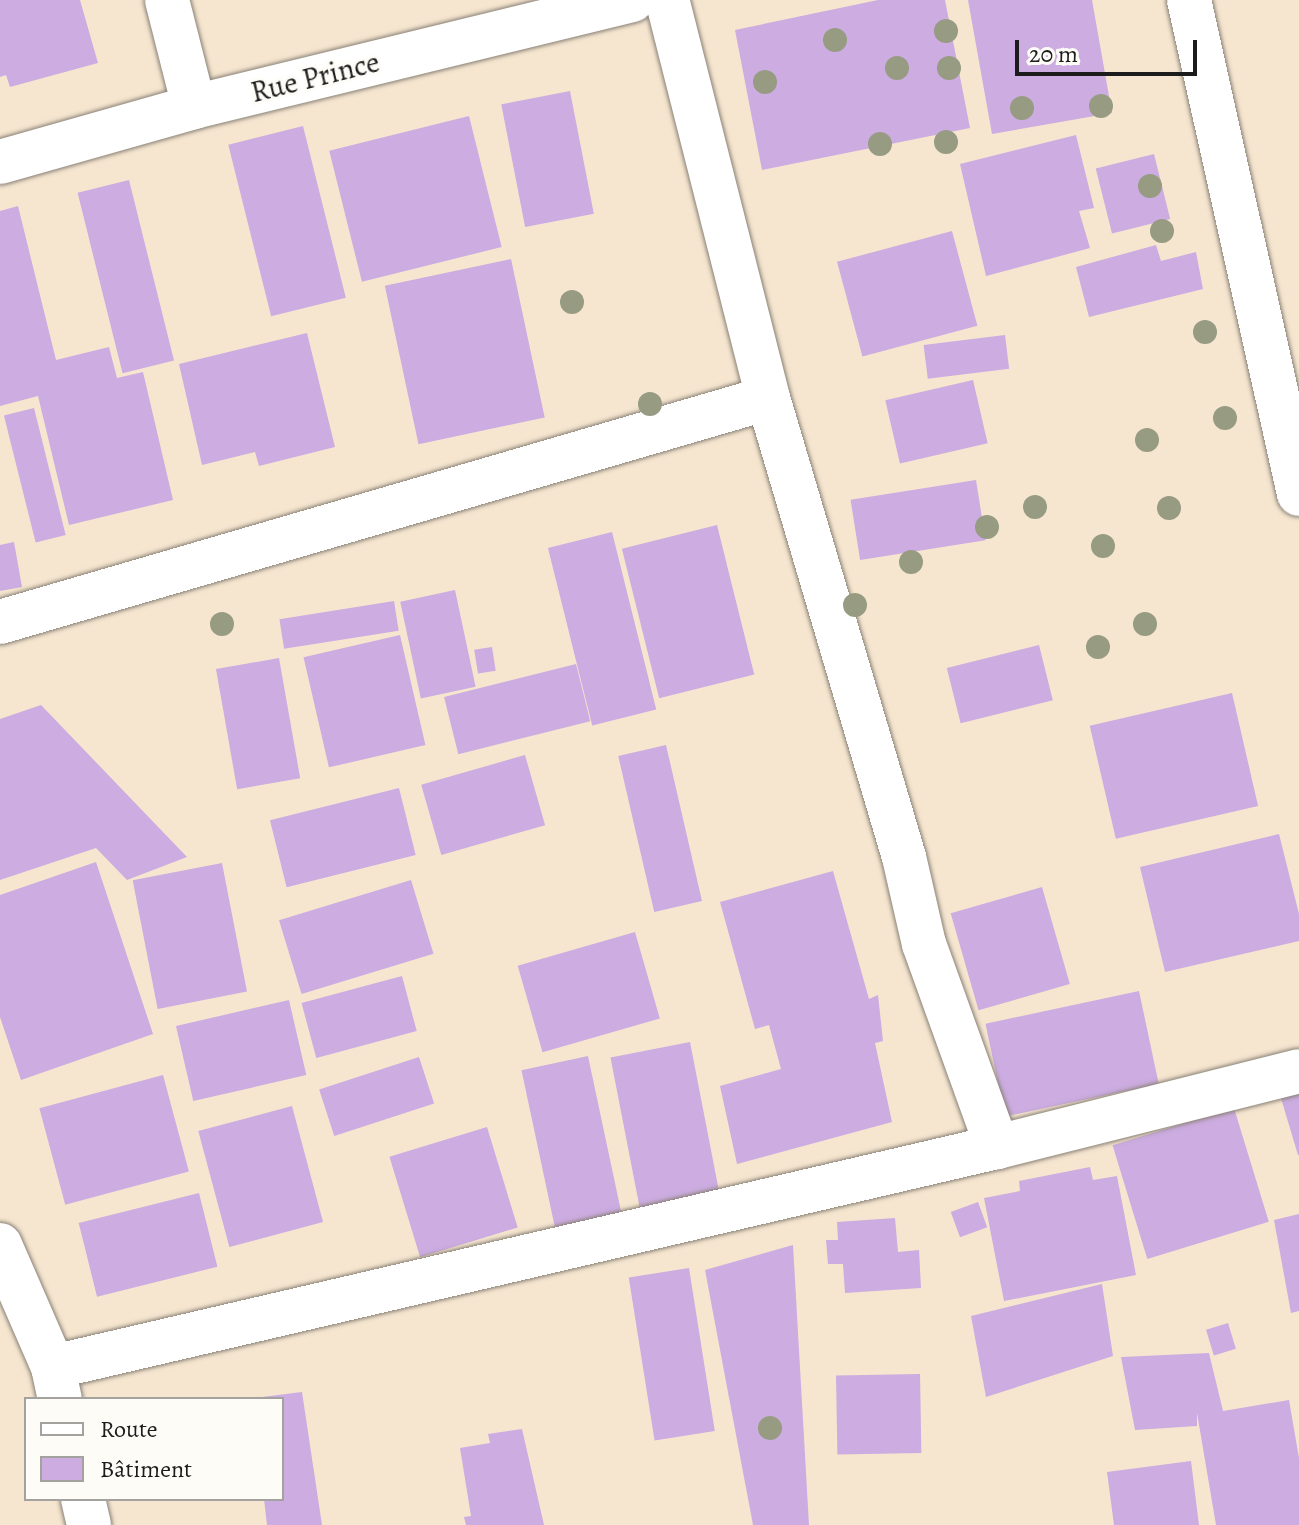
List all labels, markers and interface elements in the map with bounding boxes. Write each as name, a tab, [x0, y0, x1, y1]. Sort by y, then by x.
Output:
scale bar	[1019, 24, 1201, 74]
text: 20 m	[1029, 38, 1078, 70]
street label: Rue Prince	[247, 44, 383, 110]
legend	[24, 1397, 284, 1501]
text: Route	[100, 1413, 158, 1445]
text: Bâtiment	[100, 1453, 192, 1485]

